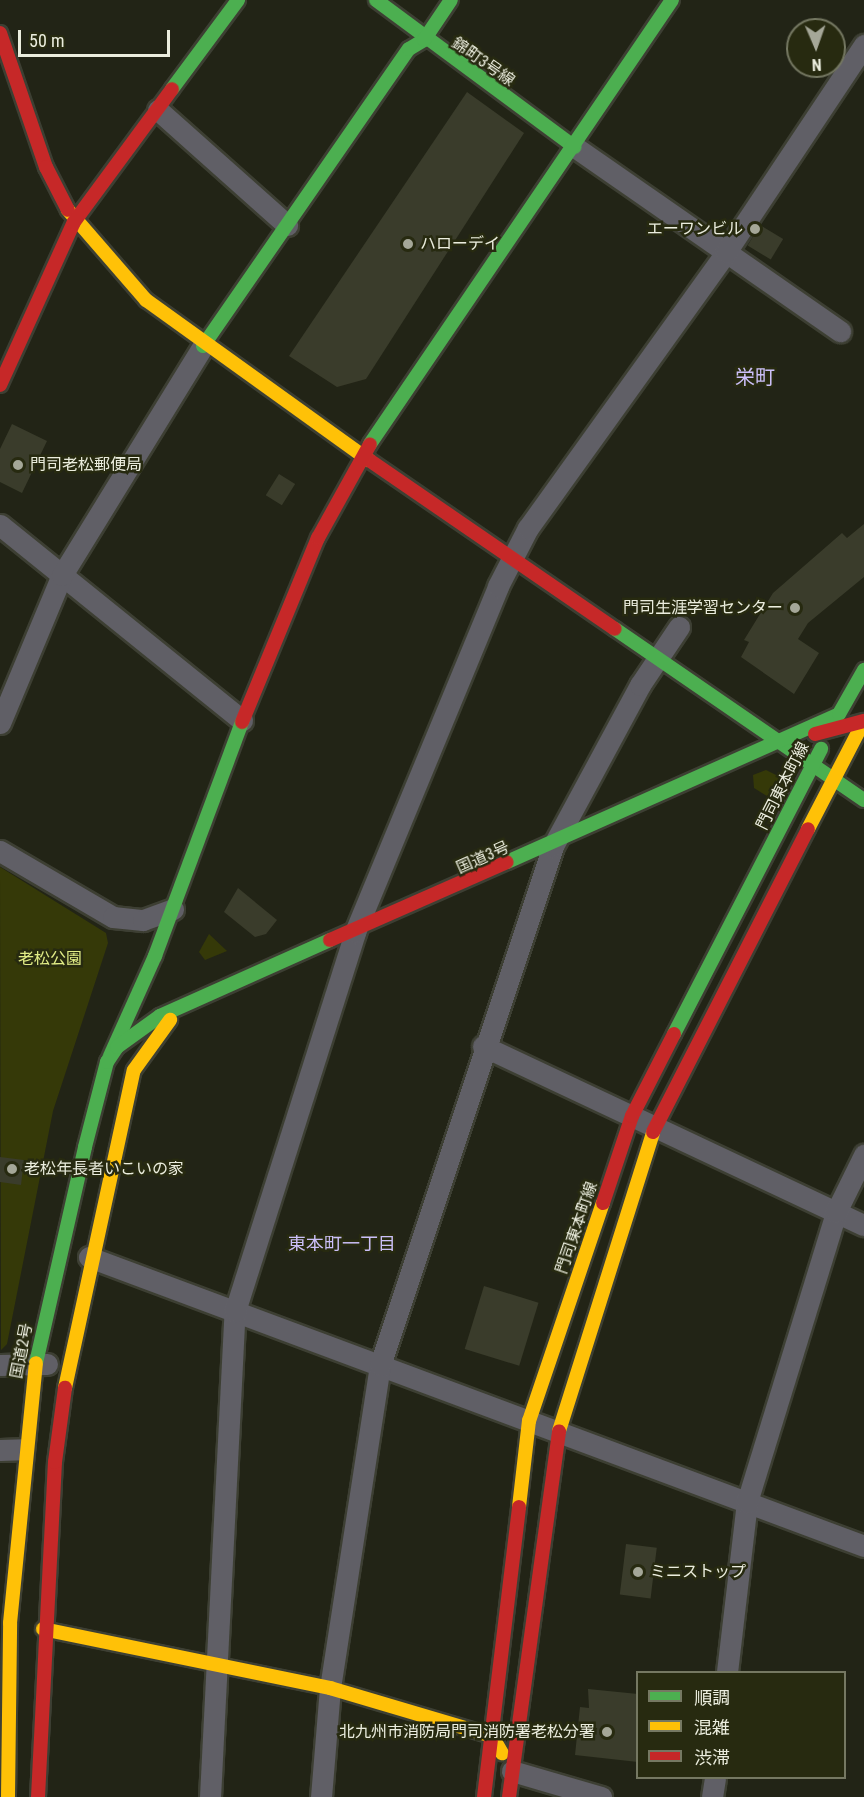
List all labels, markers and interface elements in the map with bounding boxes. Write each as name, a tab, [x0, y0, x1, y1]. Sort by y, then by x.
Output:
scale bar	[21, 18, 172, 56]
north arrow	[786, 18, 846, 78]
text: 50 m	[29, 30, 64, 51]
street label: 錦町3号線	[448, 34, 518, 90]
text: N	[811, 55, 822, 74]
place label: エーワンビル	[647, 219, 743, 239]
marker: エーワンビル	[748, 222, 762, 236]
place label: ハローデイ	[420, 234, 500, 254]
marker: ハローデイ	[401, 237, 415, 251]
district label: 栄町	[735, 365, 775, 389]
place label: 門司老松郵便局	[30, 455, 142, 475]
marker: 門司老松郵便局	[11, 458, 25, 472]
place label: 門司生涯学習センター	[623, 598, 783, 618]
marker: 門司生涯学習センター	[788, 601, 802, 615]
street label: 門司東本町線	[753, 739, 813, 833]
street label: 国道3号	[454, 838, 512, 878]
park label: 老松公園	[18, 949, 82, 969]
place label: 老松年長者いこいの家	[24, 1159, 184, 1179]
marker: 老松年長者いこいの家	[5, 1162, 19, 1176]
street label: 門司東本町線	[552, 1179, 602, 1277]
district label: 東本町一丁目	[288, 1233, 396, 1255]
street label: 国道2号	[7, 1322, 37, 1380]
place label: ミニストップ	[650, 1562, 746, 1582]
marker: ミニストップ	[631, 1565, 645, 1579]
legend	[636, 1671, 846, 1779]
text: 順調	[694, 1687, 730, 1708]
text: 混雑	[694, 1717, 730, 1738]
place label: 北九州市消防局門司消防署老松分署	[339, 1722, 595, 1742]
marker: 北九州市消防局門司消防署老松分署	[600, 1725, 614, 1739]
text: 渋滞	[694, 1747, 730, 1768]

